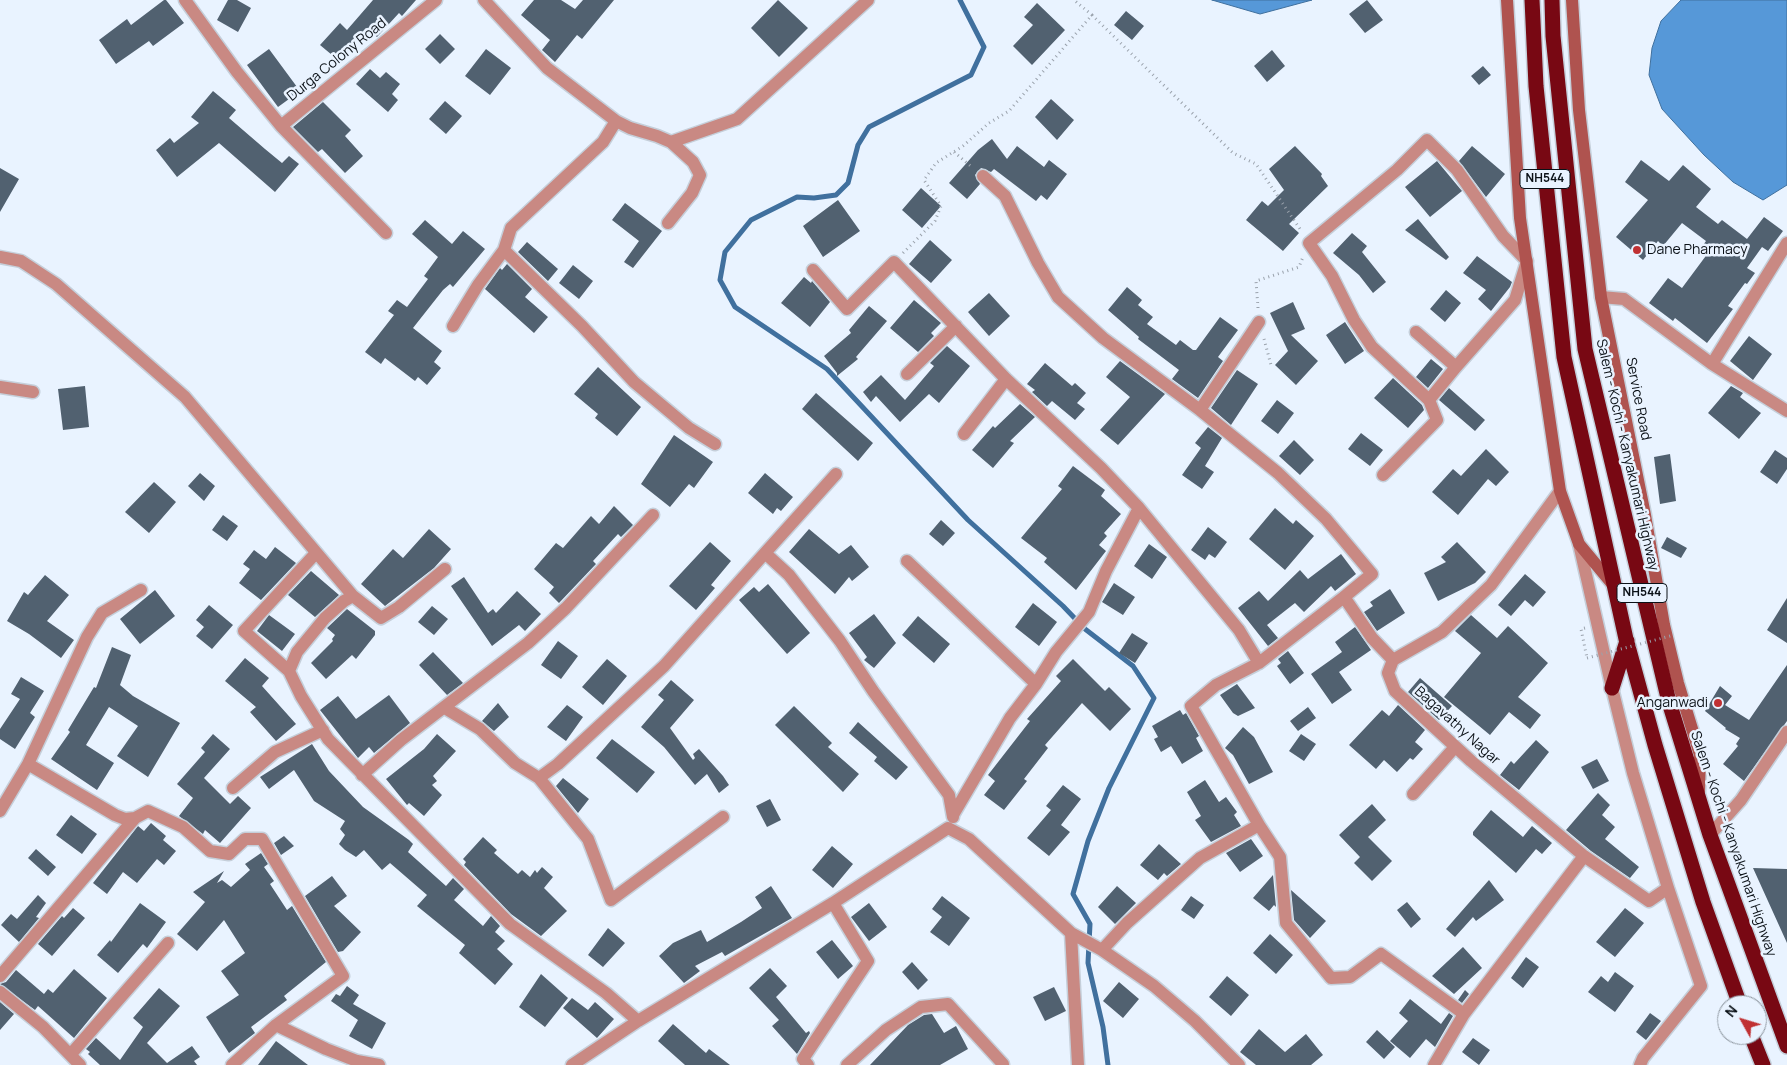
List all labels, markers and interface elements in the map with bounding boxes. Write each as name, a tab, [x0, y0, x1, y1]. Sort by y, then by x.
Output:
street label: Durga Colony Road	[284, 15, 390, 105]
road number: NH544	[1520, 170, 1570, 188]
place label: Dane Pharmacy	[1647, 242, 1748, 258]
marker: Dane Pharmacy	[1631, 244, 1643, 256]
street label: Salem - Kochi - Kanyakumari Highway	[1592, 337, 1662, 573]
street label: Service Road	[1622, 356, 1654, 442]
road number: NH544	[1617, 584, 1667, 602]
street label: Bagavathy Nagar	[1411, 683, 1503, 769]
place label: Anganwadi	[1637, 695, 1708, 711]
marker: Anganwadi	[1712, 697, 1724, 709]
street label: Salem - Kochi - Kanyakumari Highway	[1686, 729, 1780, 959]
north arrow	[1717, 995, 1767, 1045]
text: N	[1720, 1001, 1741, 1021]

